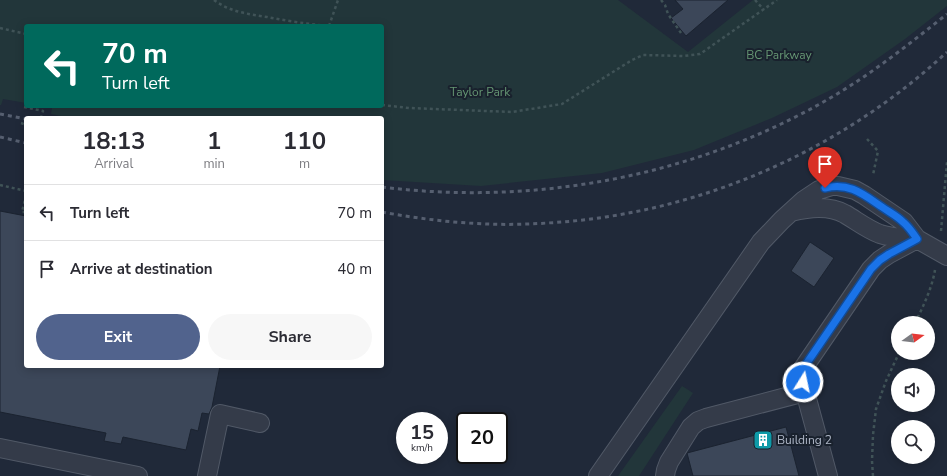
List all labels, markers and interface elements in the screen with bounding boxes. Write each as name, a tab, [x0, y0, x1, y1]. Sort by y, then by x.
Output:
text: 70 m	[102, 35, 168, 73]
icon: left	[36, 40, 88, 92]
park label: BC Parkway	[746, 47, 813, 63]
text: Turn left	[102, 71, 170, 95]
park label: Taylor Park	[450, 84, 511, 100]
text: 18:13	[82, 125, 145, 157]
text: 1	[207, 125, 221, 157]
text: 110	[283, 125, 326, 157]
pin	[808, 147, 842, 188]
icon: arrive	[814, 153, 836, 175]
text: Arrival	[94, 155, 133, 173]
text: min	[203, 155, 225, 173]
text: m	[299, 155, 310, 173]
icon: left	[36, 202, 58, 224]
text: Turn left	[70, 203, 129, 223]
text: 70 m	[337, 203, 372, 223]
icon: arrive	[36, 258, 58, 280]
text: Arrive at destination	[70, 259, 213, 279]
text: 40 m	[337, 259, 372, 279]
button: Exit	[36, 314, 200, 360]
button: Share	[208, 314, 372, 360]
north arrow	[891, 316, 935, 360]
map controls	[891, 316, 935, 464]
position arrow	[782, 361, 824, 403]
button: sound	[891, 368, 935, 412]
speed limit sign: 20	[456, 412, 508, 464]
text: 15	[410, 419, 434, 446]
button: search	[891, 420, 935, 464]
building icon: Building 2	[752, 429, 774, 451]
place label: Building 2	[777, 432, 832, 448]
text: km/h	[411, 441, 433, 455]

